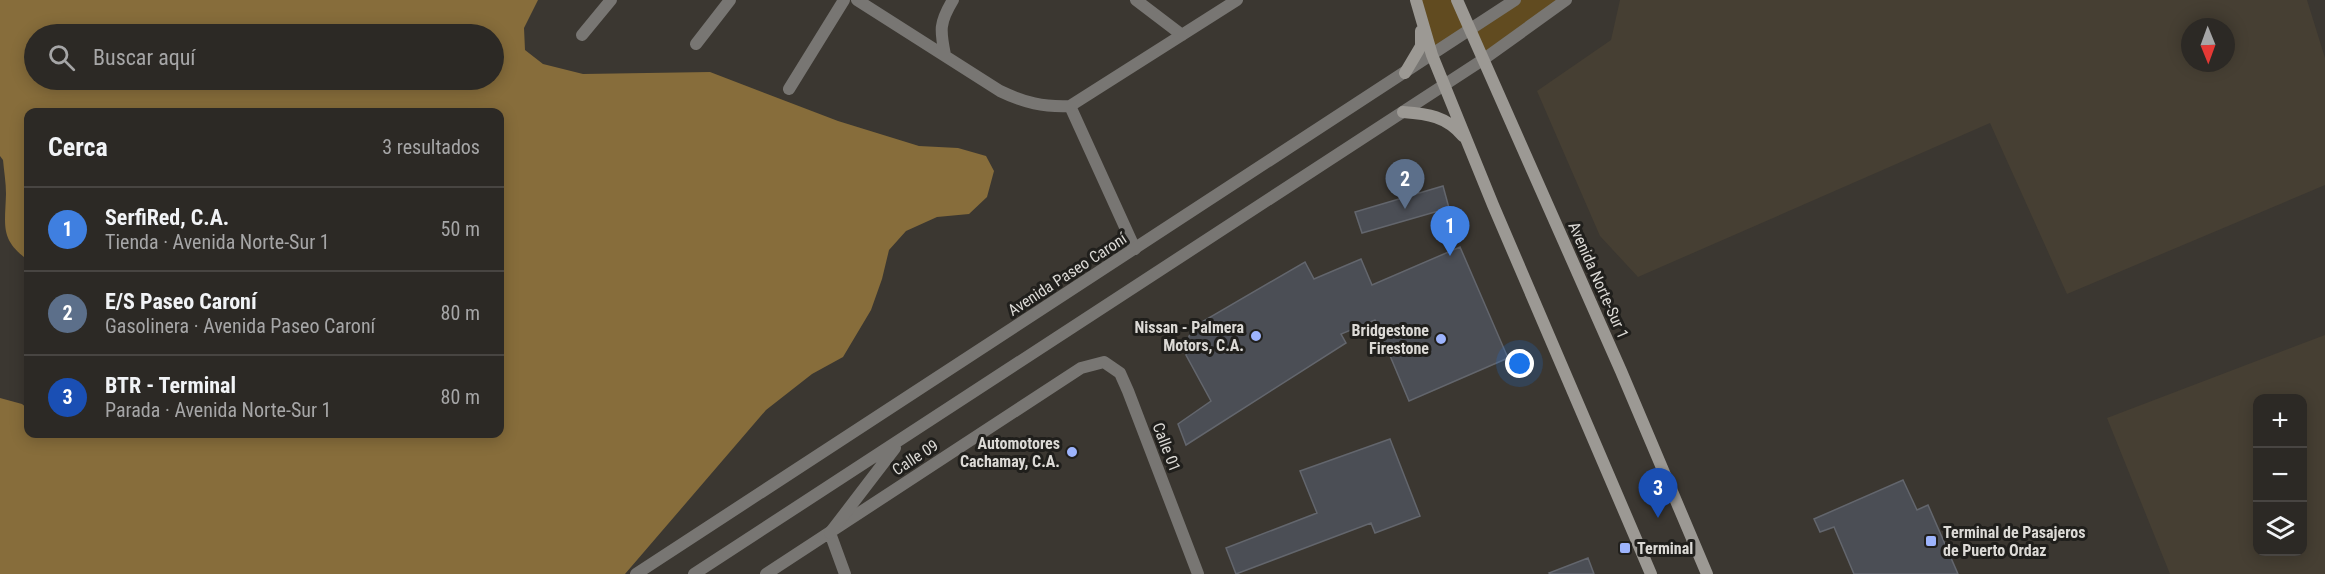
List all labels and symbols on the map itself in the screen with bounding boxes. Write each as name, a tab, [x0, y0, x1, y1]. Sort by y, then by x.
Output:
north arrow	[2181, 18, 2235, 72]
pin: 2	[1386, 160, 1424, 209]
pin: 1	[1430, 206, 1470, 256]
street label: Avenida Norte-Sur 1	[1564, 219, 1633, 341]
street label: Avenida Paseo Caroní	[1004, 228, 1131, 320]
place label: Nissan - Palmera Motors, C.A.	[1134, 318, 1244, 355]
place label: Bridgestone Firestone	[1352, 321, 1429, 358]
marker: Nissan - Palmera Motors, C.A.	[1249, 329, 1263, 343]
marker: Bridgestone Firestone	[1434, 332, 1448, 346]
your location	[1505, 349, 1534, 378]
street label: Calle 01	[1149, 420, 1185, 474]
place label: Automotores Cachamay, C.A.	[960, 434, 1060, 471]
street label: Calle 09	[889, 436, 942, 479]
marker: Automotores Cachamay, C.A.	[1065, 445, 1079, 459]
pin: 3	[1638, 468, 1678, 518]
place label: Terminal de Pasajeros de Puerto Ordaz	[1943, 523, 2085, 560]
marker: Terminal de Pasajeros de Puerto Ordaz	[1924, 534, 1938, 548]
place label: Terminal	[1637, 539, 1693, 558]
marker: Terminal	[1618, 541, 1632, 555]

